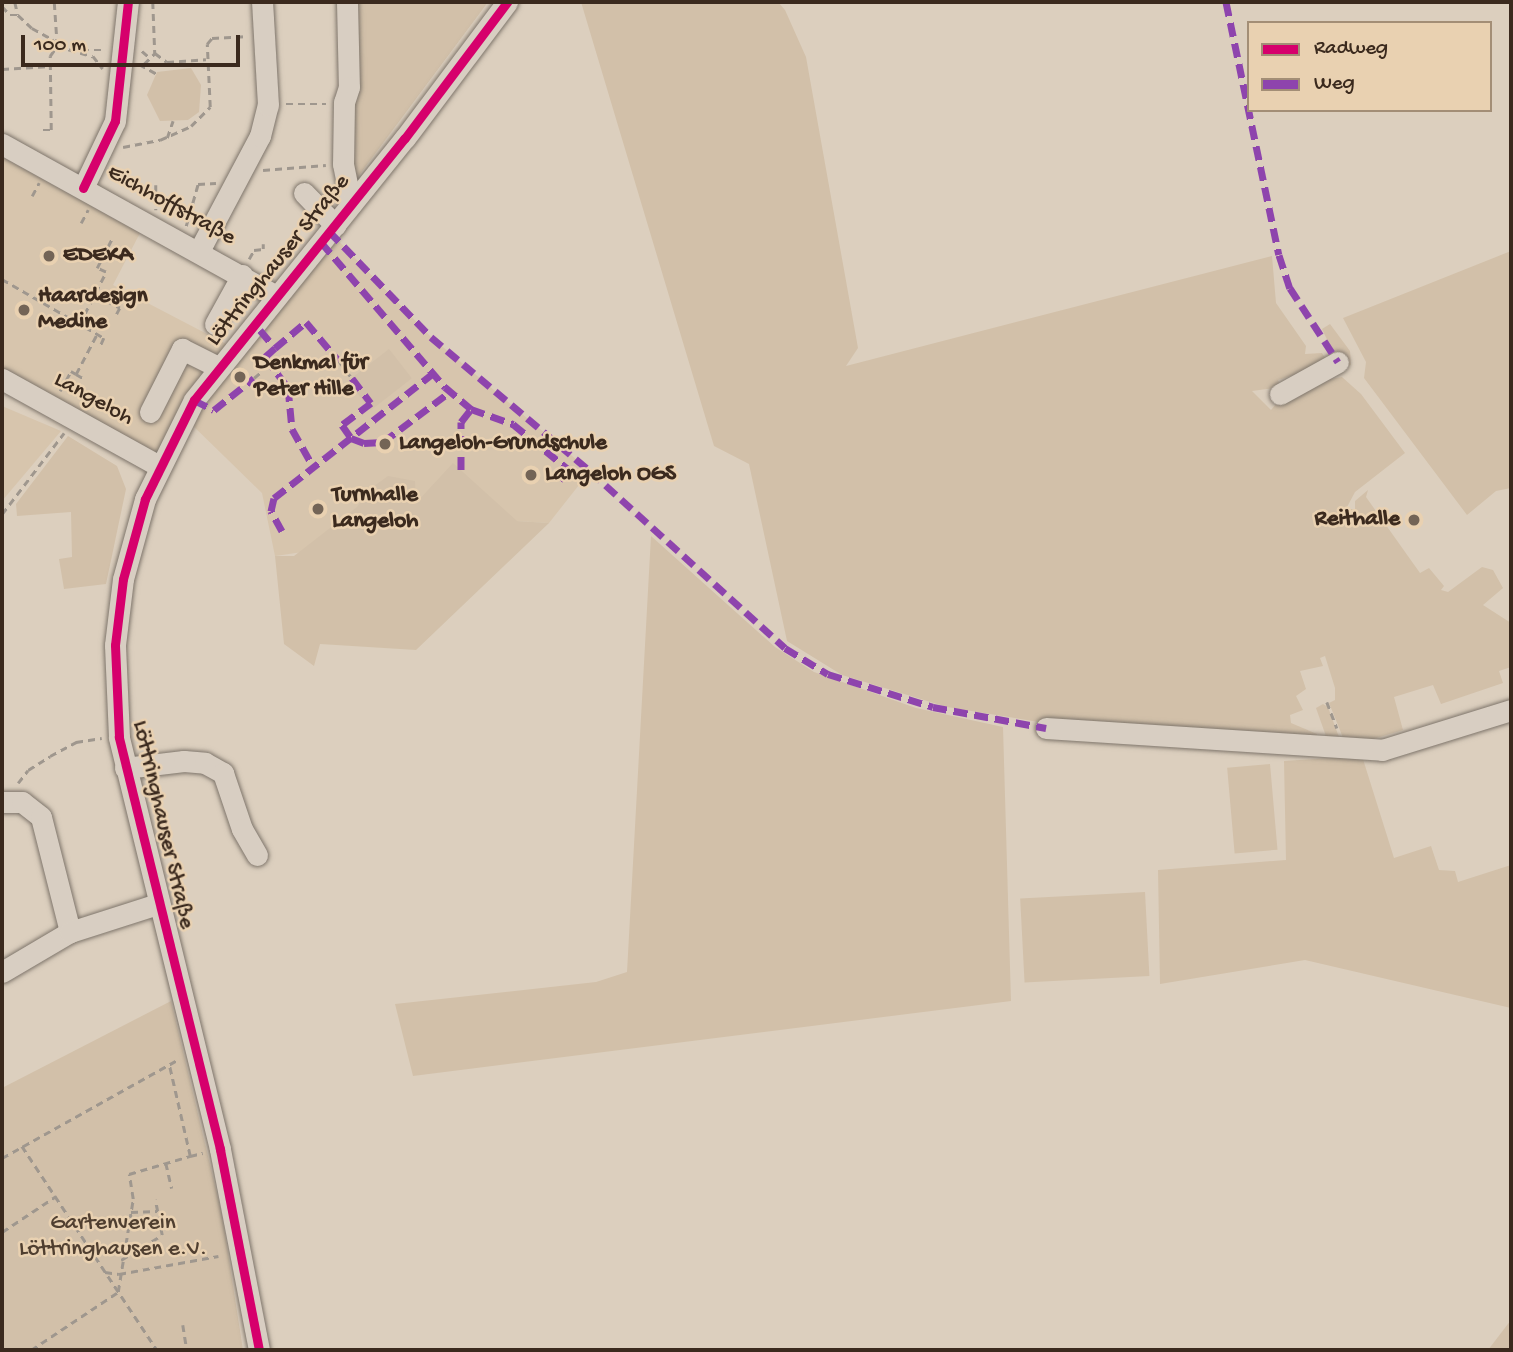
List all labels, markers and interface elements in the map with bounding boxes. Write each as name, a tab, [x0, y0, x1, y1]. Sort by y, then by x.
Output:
scale bar	[24, 21, 243, 65]
legend	[1247, 21, 1492, 112]
text: 100 m	[34, 34, 86, 59]
text: Radweg	[1314, 37, 1388, 62]
text: Weg	[1314, 72, 1355, 97]
street label: Eichhoffstraße	[102, 159, 240, 253]
street label: Löttringhauser Straße	[201, 170, 357, 352]
place label: EDEKA	[63, 242, 133, 270]
marker: EDEKA	[41, 248, 57, 264]
place label: Haardesign Medine	[38, 283, 148, 337]
marker: Haardesign Medine	[16, 302, 32, 318]
place label: Denkmal für Peter Hille	[254, 350, 368, 404]
street label: Langeloh	[49, 367, 137, 433]
marker: Denkmal für Peter Hille	[232, 369, 248, 385]
place label: Langeloh-Grundschule	[399, 430, 607, 458]
marker: Langeloh-Grundschule	[377, 436, 393, 452]
place label: Langeloh OGS	[545, 461, 676, 489]
marker: Langeloh OGS	[523, 467, 539, 483]
place label: Turnhalle Langeloh	[332, 482, 418, 536]
marker: Turnhalle Langeloh	[310, 501, 326, 517]
place label: Reithalle	[1315, 506, 1400, 534]
marker: Reithalle	[1406, 512, 1422, 528]
street label: Löttringhauser Straße	[125, 718, 199, 932]
park label: Gartenverein Löttringhausen e.V.	[19, 1210, 207, 1264]

